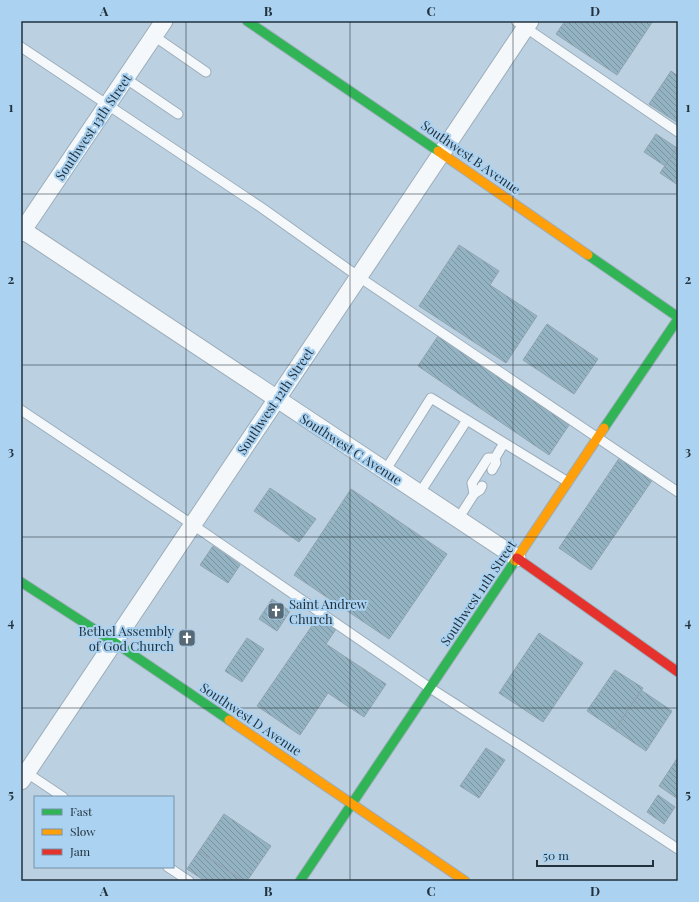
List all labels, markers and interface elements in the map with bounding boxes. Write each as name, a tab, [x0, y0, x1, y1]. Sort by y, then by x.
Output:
text: A	[99, 2, 109, 19]
text: B	[264, 2, 273, 19]
text: C	[426, 2, 436, 19]
text: D	[590, 2, 600, 19]
street label: Southwest 13th Street	[51, 70, 135, 183]
text: 1	[9, 98, 14, 115]
text: 1	[686, 98, 691, 115]
street label: Southwest B Avenue	[418, 116, 525, 197]
text: 2	[8, 270, 15, 287]
text: 2	[685, 270, 692, 287]
street label: Southwest 12th Street	[233, 344, 317, 457]
street label: Southwest C Avenue	[297, 409, 406, 488]
text: 3	[8, 442, 14, 459]
text: 3	[685, 442, 691, 459]
street label: Southwest 11th Street	[436, 536, 519, 649]
place label: Saint Andrew Church	[289, 595, 367, 627]
church icon: Saint Andrew Church	[266, 601, 286, 621]
text: 4	[8, 613, 15, 630]
text: 4	[685, 613, 692, 630]
place label: Bethel Assembly of God Church	[79, 622, 174, 654]
church icon: Bethel Assembly of God Church	[177, 628, 197, 648]
street label: Southwest D Avenue	[197, 678, 306, 759]
text: 5	[8, 785, 14, 802]
text: 5	[685, 785, 691, 802]
legend	[34, 796, 174, 868]
text: Fast	[70, 803, 93, 819]
text: Slow	[70, 823, 96, 839]
scale bar	[537, 842, 653, 868]
text: Jam	[69, 843, 91, 859]
text: 50 m	[543, 847, 569, 863]
text: A	[99, 882, 109, 899]
text: B	[264, 882, 273, 899]
text: C	[426, 882, 436, 899]
text: D	[590, 882, 600, 899]

